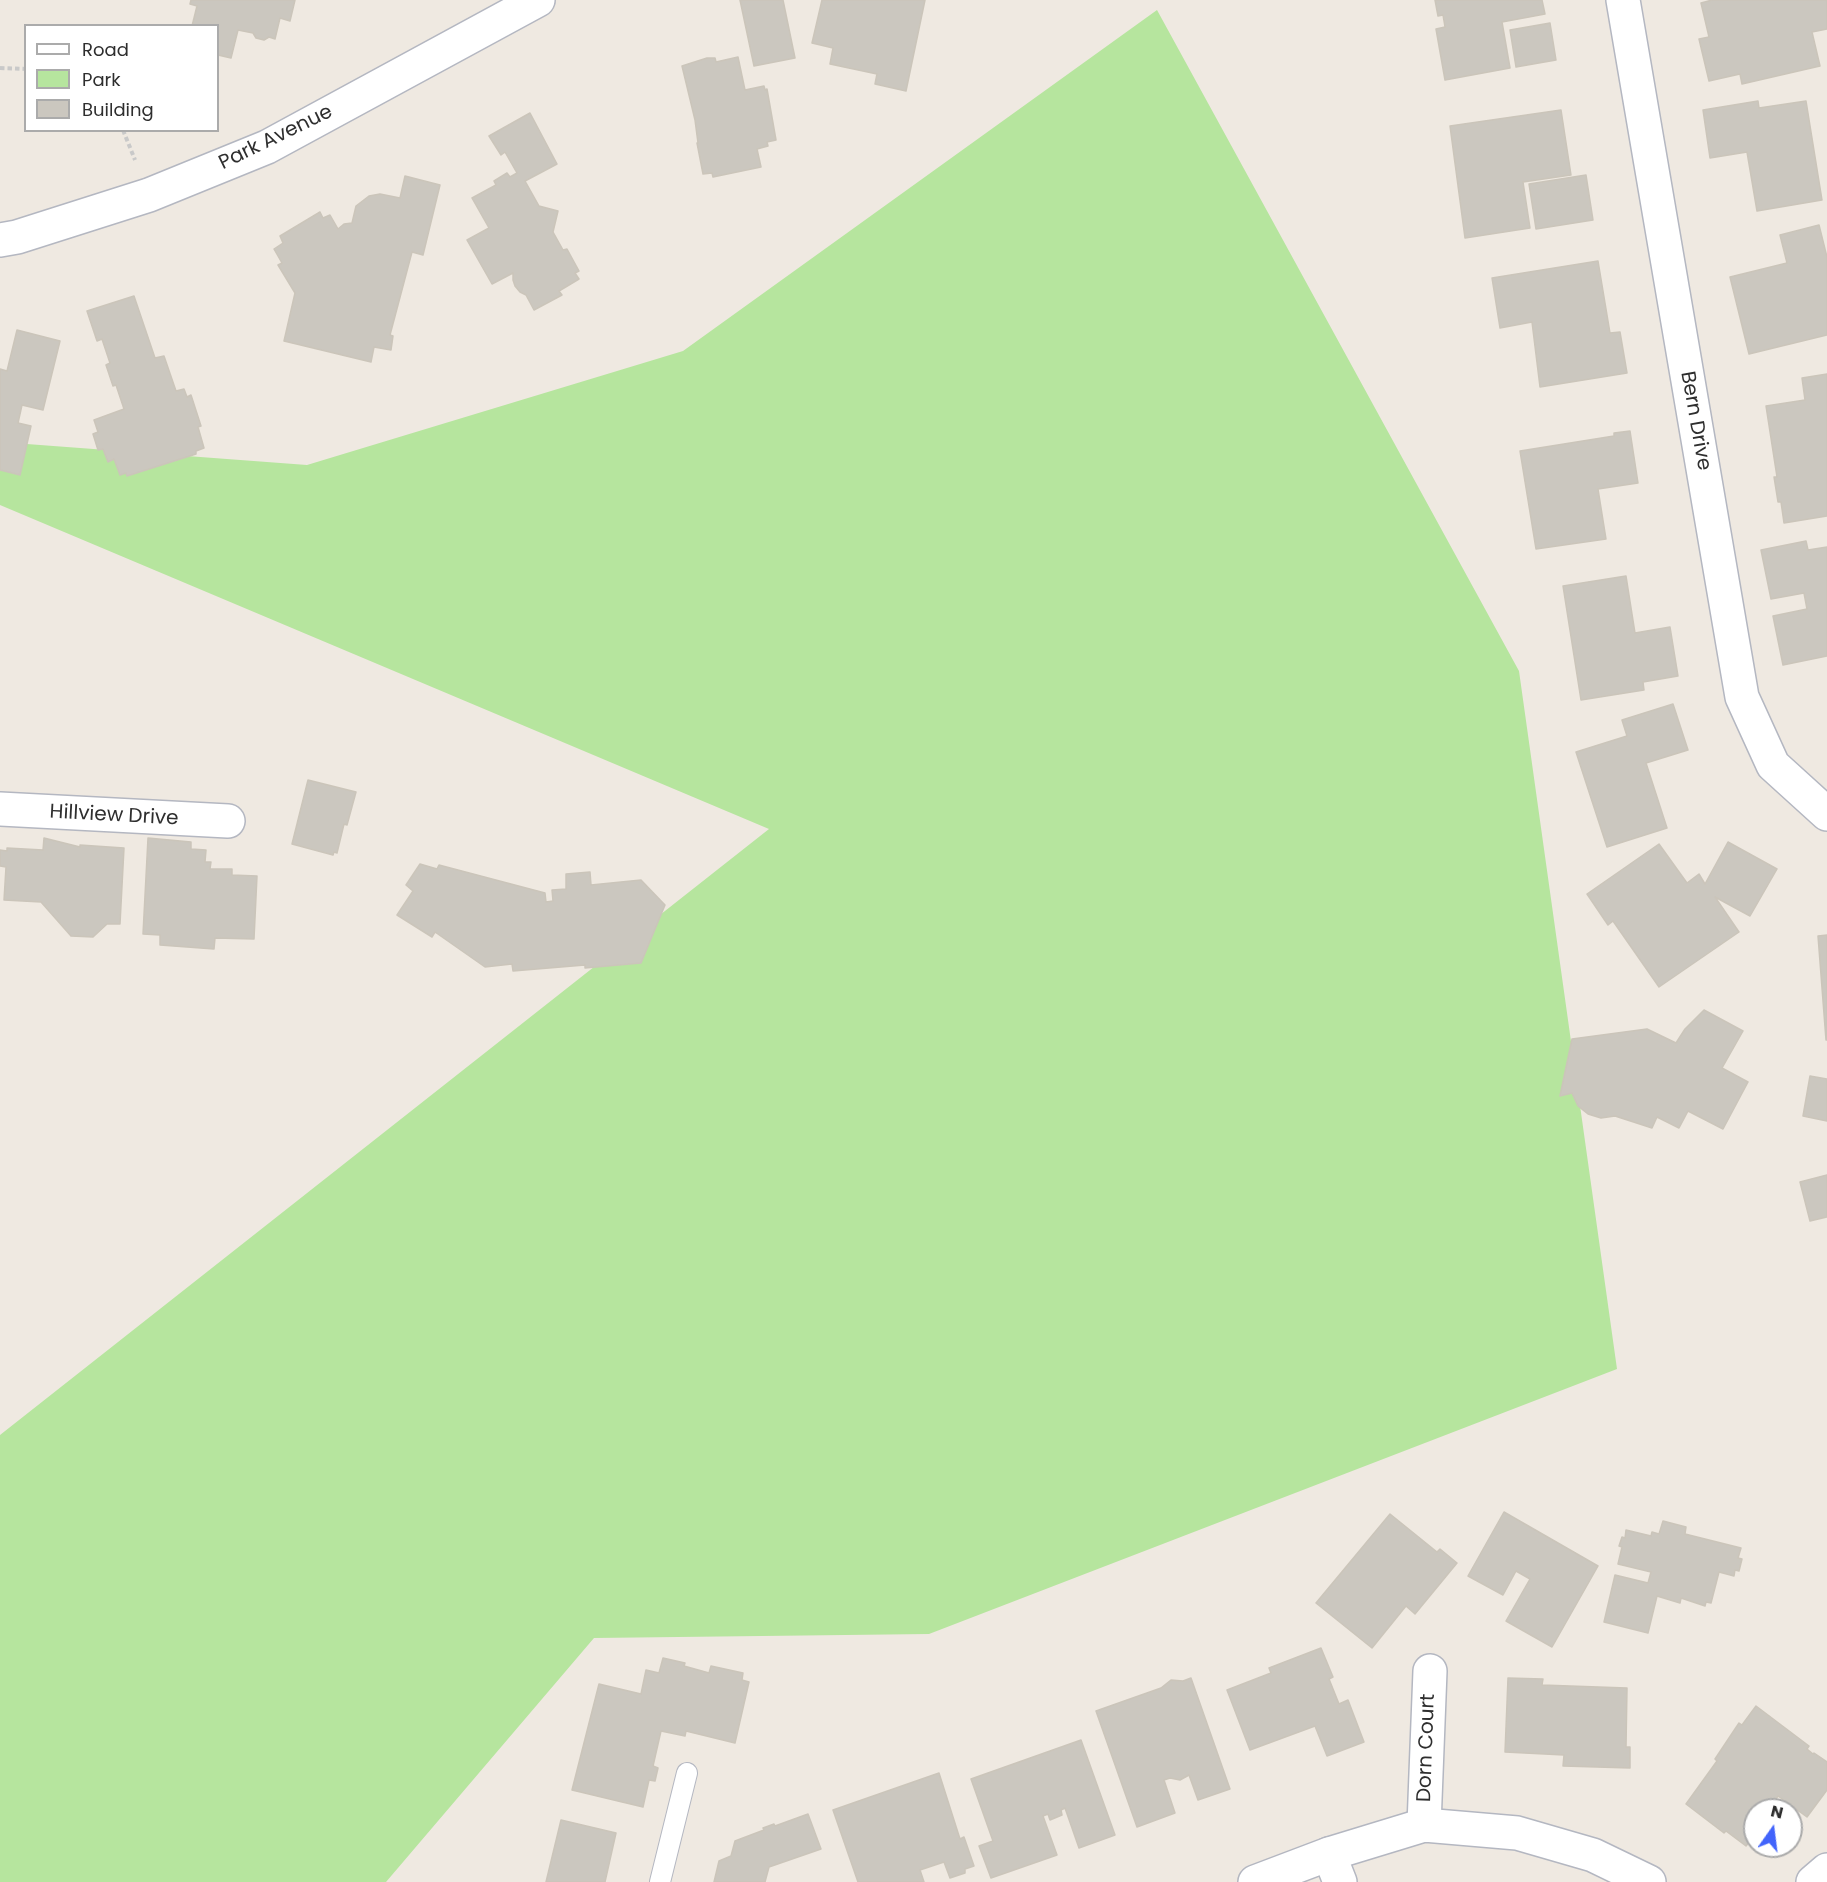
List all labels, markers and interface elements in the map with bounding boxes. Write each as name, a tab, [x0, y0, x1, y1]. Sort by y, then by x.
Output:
legend	[24, 24, 219, 132]
text: Road	[82, 37, 129, 62]
text: Park	[82, 67, 121, 92]
text: Building	[82, 97, 154, 122]
street label: Park Avenue	[215, 100, 337, 176]
street label: Bern Drive	[1674, 369, 1716, 473]
street label: Hillview Drive	[49, 801, 179, 831]
street label: Dorn Court	[1413, 1693, 1441, 1803]
north arrow	[1743, 1798, 1803, 1858]
text: N	[1768, 1799, 1786, 1825]

